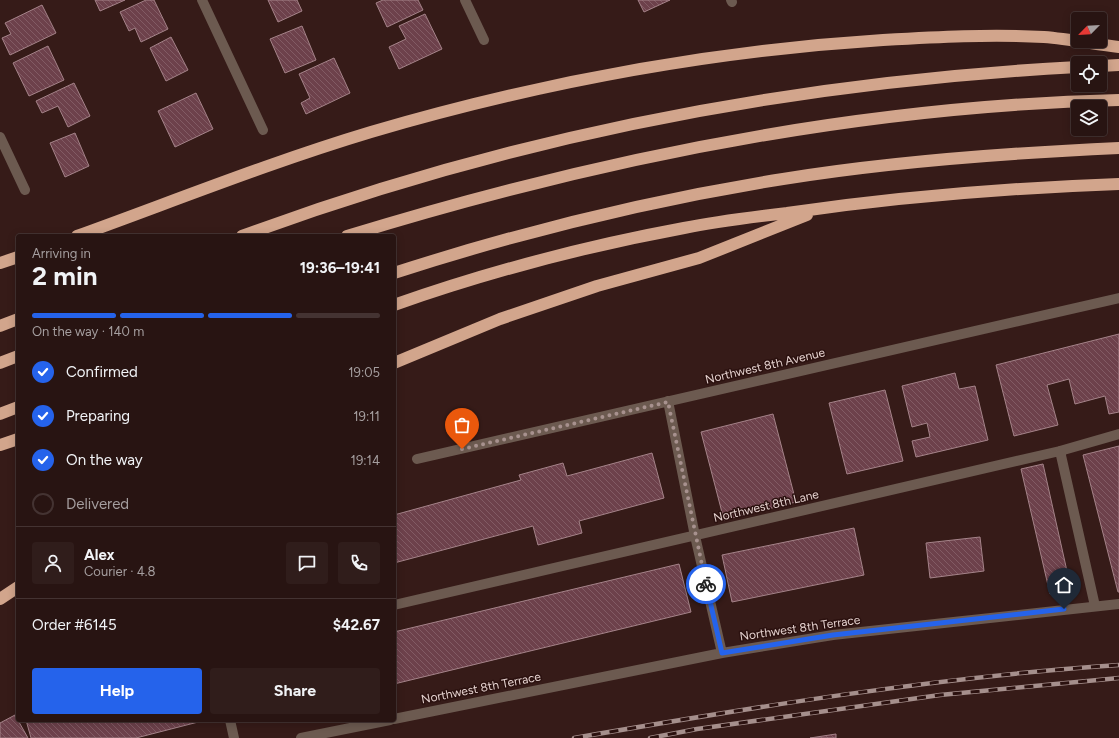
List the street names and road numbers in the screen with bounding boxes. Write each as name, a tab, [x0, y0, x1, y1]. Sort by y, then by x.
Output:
street label: Northwest 8th Avenue	[704, 345, 827, 387]
street label: Northwest 8th Lane	[712, 487, 820, 525]
street label: Northwest 8th Terrace	[739, 613, 862, 643]
street label: Northwest 8th Terrace	[420, 669, 542, 706]

